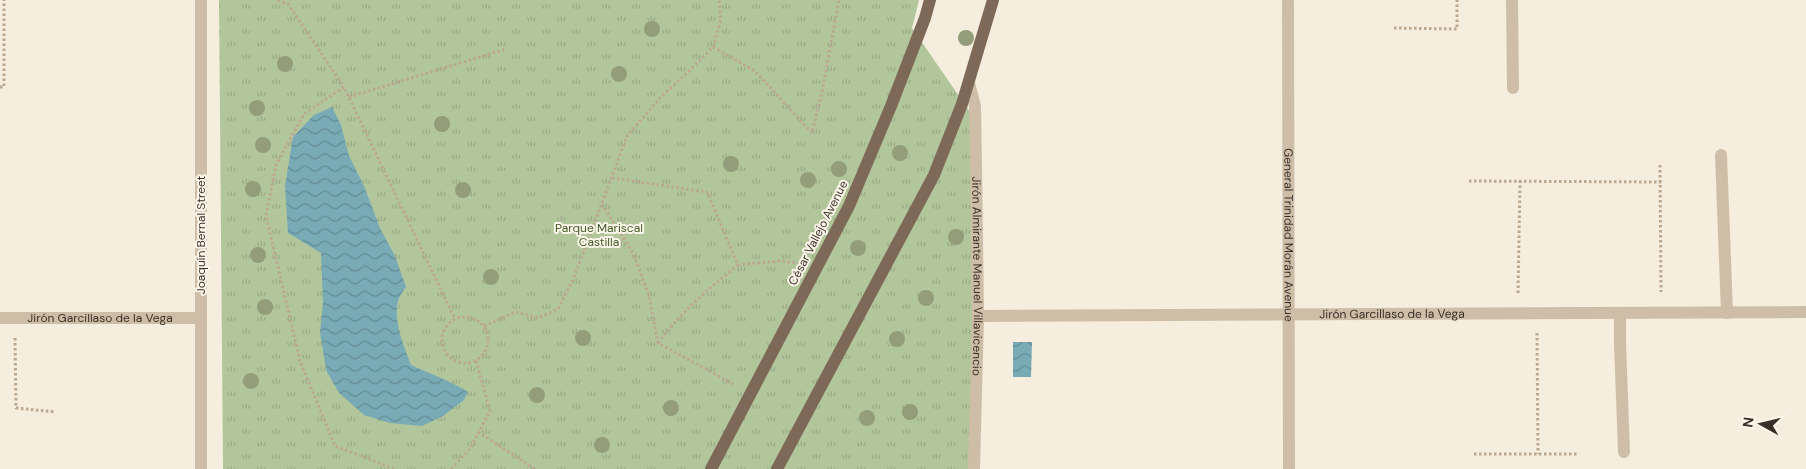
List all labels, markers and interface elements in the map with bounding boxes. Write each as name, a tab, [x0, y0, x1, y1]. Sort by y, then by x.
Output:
street label: General Trinidad Morán Avenue	[1280, 148, 1297, 322]
street label: Joaquín Bernal Street	[193, 175, 209, 294]
street label: Jirón Almirante Manuel Villavicencio	[968, 176, 986, 376]
street label: César Vallejo Avenue	[785, 178, 851, 288]
park label: Parque Mariscal Castilla	[555, 220, 643, 250]
street label: Jirón Garcillaso de la Vega	[1319, 306, 1465, 322]
street label: Jirón Garcillaso de la Vega	[27, 310, 173, 326]
north arrow	[1736, 399, 1786, 449]
text: N	[1739, 416, 1758, 429]

